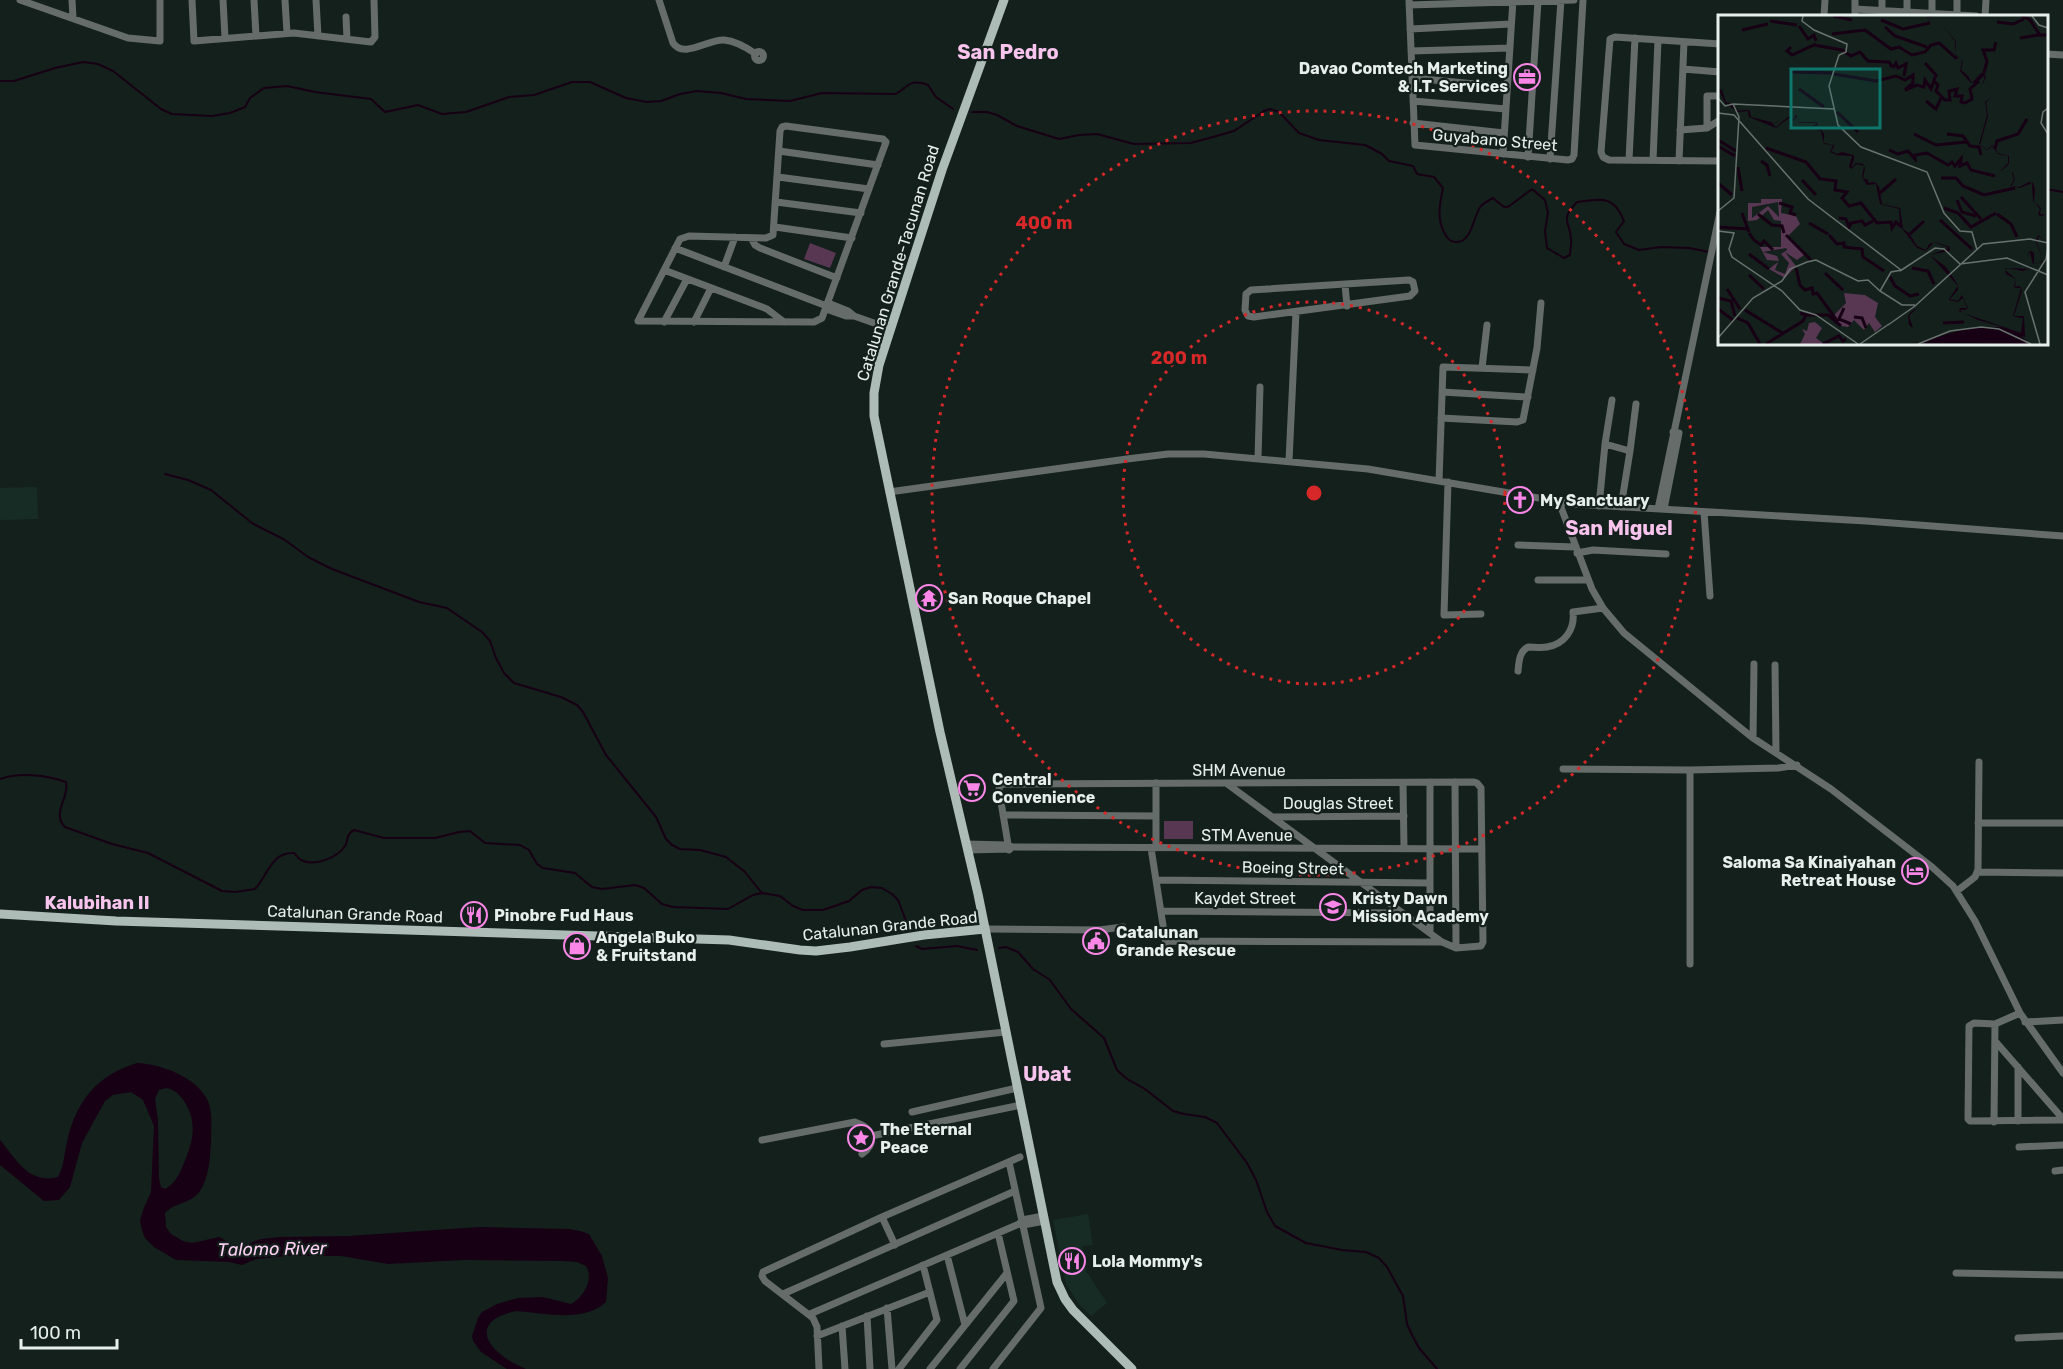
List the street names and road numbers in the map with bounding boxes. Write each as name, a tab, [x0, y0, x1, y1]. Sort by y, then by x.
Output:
street label: Guyabano Street	[1432, 125, 1558, 155]
street label: Catalunan Grande-Tacunan Road	[853, 143, 943, 383]
street label: SHM Avenue	[1192, 761, 1286, 780]
street label: Douglas Street	[1283, 794, 1393, 813]
street label: STM Avenue	[1201, 826, 1293, 845]
street label: Boeing Street	[1242, 858, 1344, 878]
street label: Kaydet Street	[1194, 889, 1296, 908]
street label: Catalunan Grande Road	[267, 901, 443, 927]
street label: Catalunan Grande Road	[802, 907, 978, 945]

